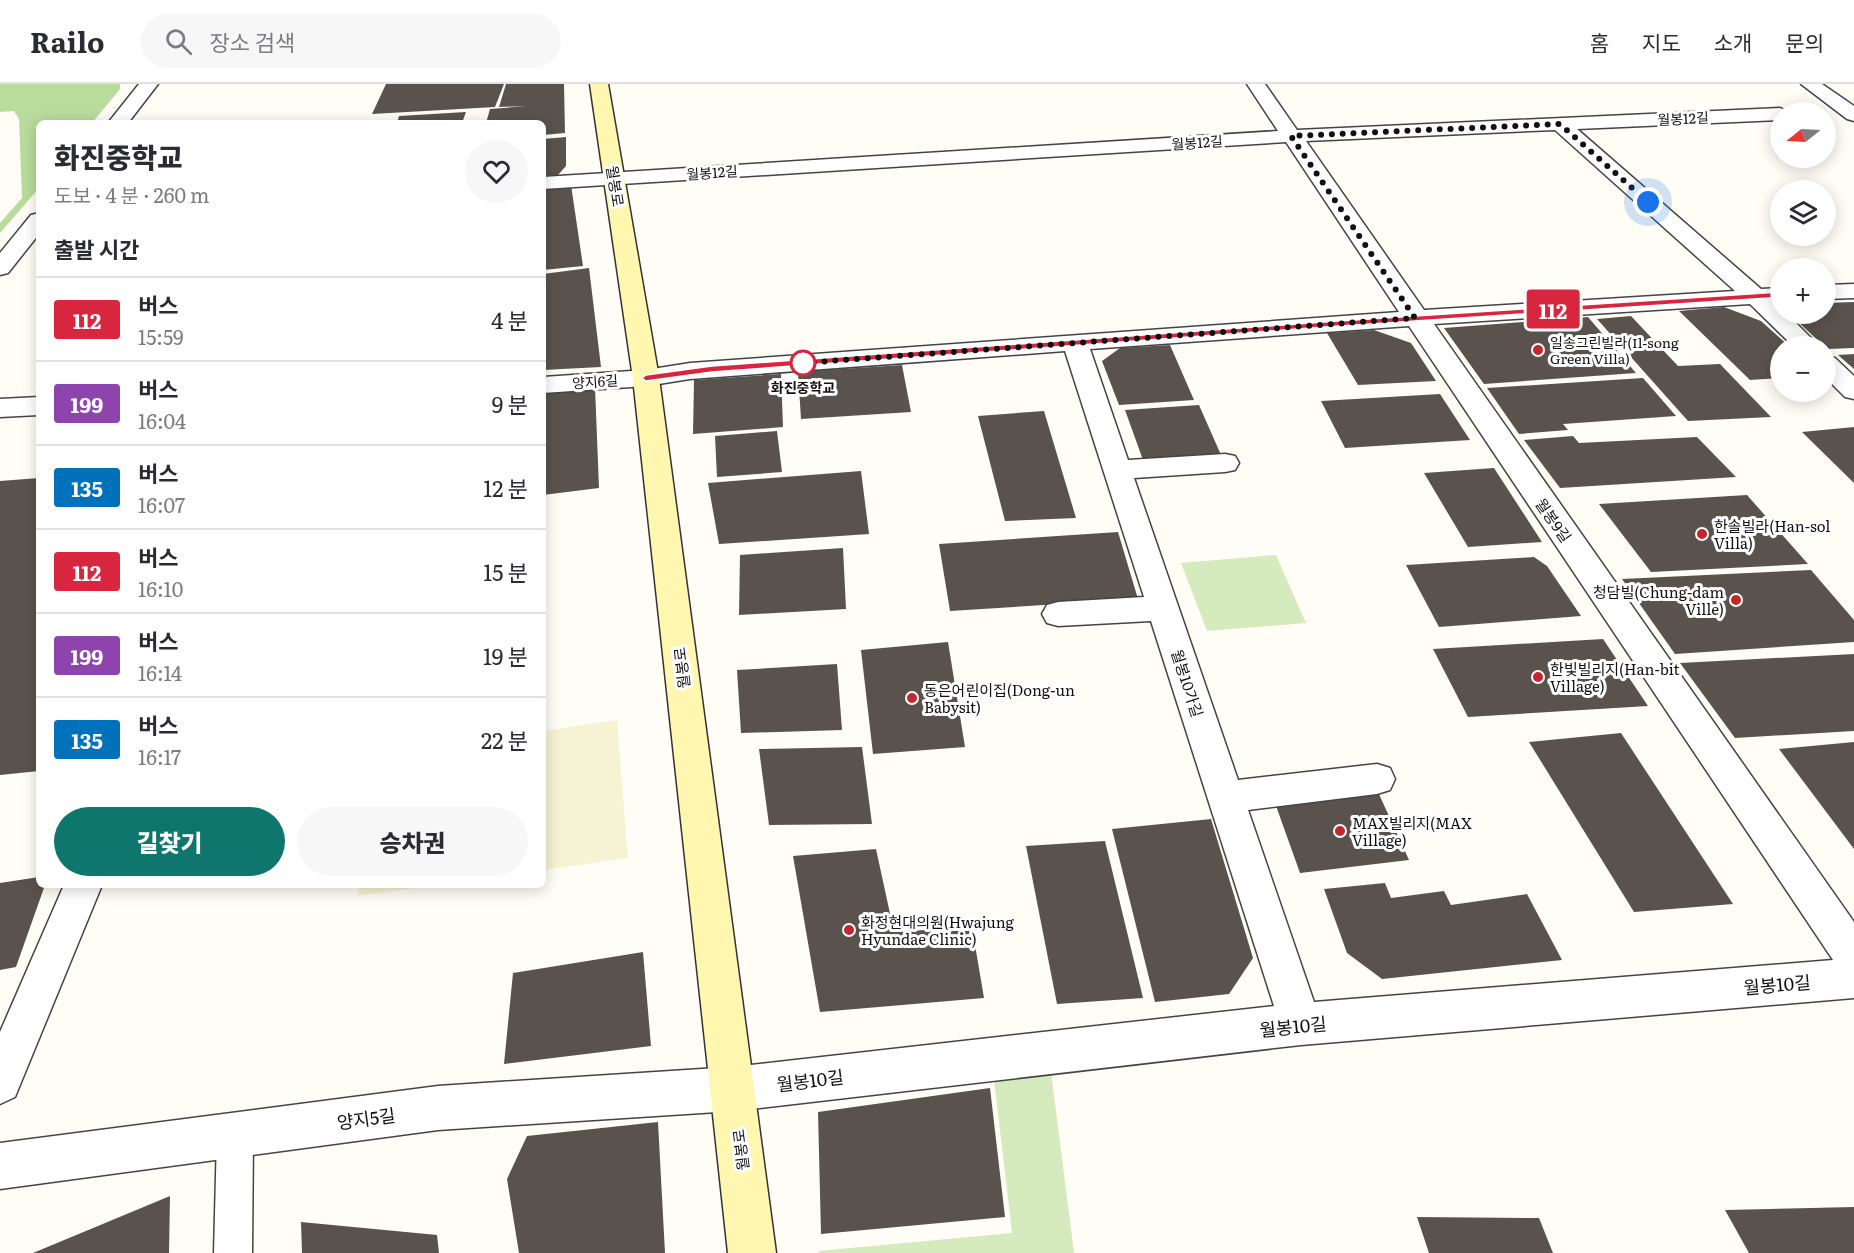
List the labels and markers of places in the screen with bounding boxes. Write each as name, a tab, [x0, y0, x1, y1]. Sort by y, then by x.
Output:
place label: 일송그린빌라(Il-song Green Villa)	[1550, 332, 1679, 368]
marker: 일송그린빌라(Il-song Green Villa)	[1531, 343, 1545, 357]
marker: 화진중학교	[790, 350, 816, 376]
place label: 화진중학교	[771, 377, 835, 397]
place label: 한솔빌라(Han-sol Villa)	[1714, 514, 1830, 554]
marker: 한솔빌라(Han-sol Villa)	[1695, 527, 1709, 541]
place label: 청담빌(Chung-dam Ville)	[1593, 580, 1724, 620]
marker: 청담빌(Chung-dam Ville)	[1729, 593, 1743, 607]
place label: 한빛빌리지(Han-bit Village)	[1550, 657, 1679, 697]
marker: 한빛빌리지(Han-bit Village)	[1531, 670, 1545, 684]
place label: 동은어린이집(Dong-un Babysit)	[924, 678, 1075, 718]
marker: 동은어린이집(Dong-un Babysit)	[905, 691, 919, 705]
place label: MAX빌리지(MAX Village)	[1352, 811, 1472, 851]
marker: MAX빌리지(MAX Village)	[1333, 824, 1347, 838]
place label: 화정현대의원(Hwajung Hyundae Clinic)	[861, 910, 1015, 950]
marker: 화정현대의원(Hwajung Hyundae Clinic)	[842, 923, 856, 937]

